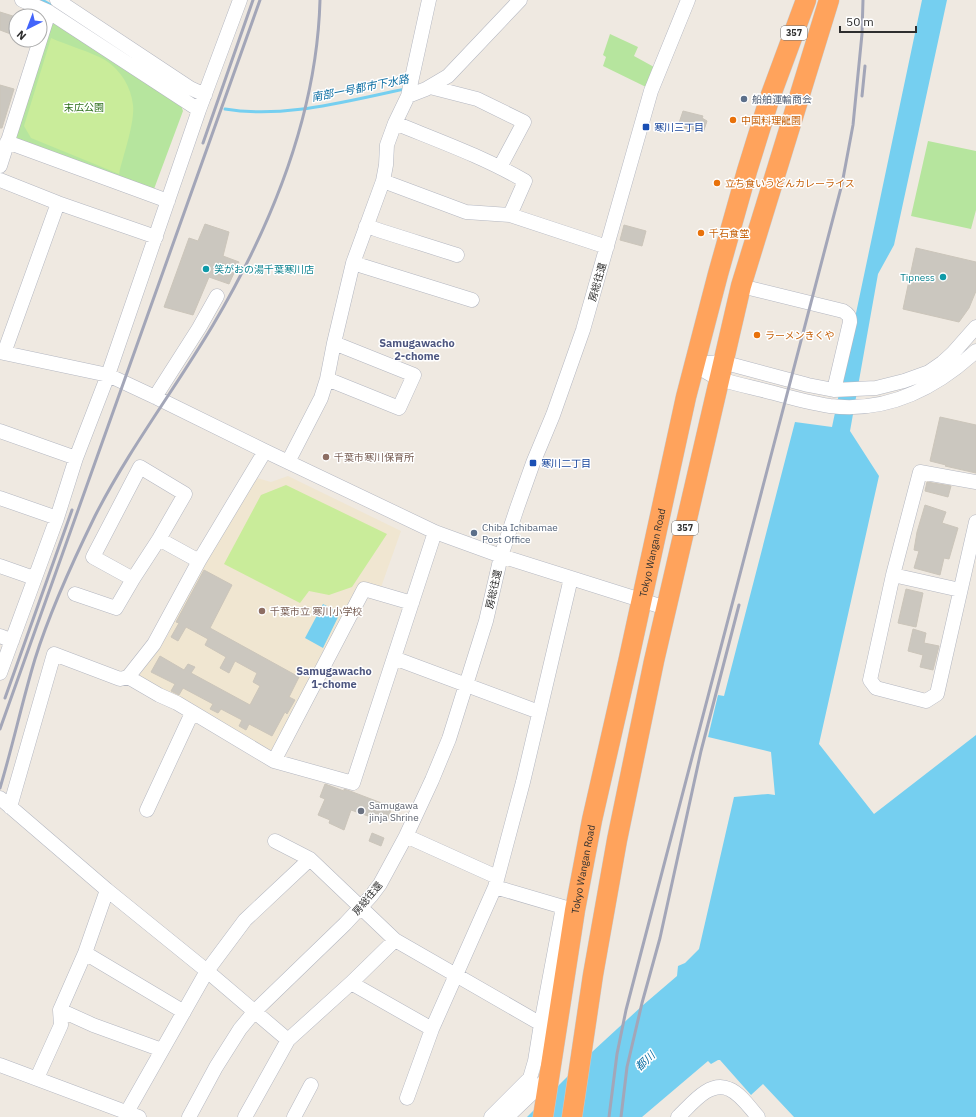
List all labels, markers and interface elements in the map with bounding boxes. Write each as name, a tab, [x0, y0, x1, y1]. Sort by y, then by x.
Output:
north arrow	[8, 8, 48, 48]
scale bar	[840, 8, 916, 34]
text: 50 m	[846, 14, 874, 29]
road number: 357	[781, 26, 807, 40]
text: N	[14, 28, 29, 43]
water label: 南部一号都市下水路	[310, 71, 411, 104]
place label: 船舶運輸商会	[752, 93, 812, 106]
marker: 船舶運輸商会	[739, 94, 749, 104]
park label: 末広公園	[64, 101, 104, 114]
place label: 中国料理龍園	[741, 114, 801, 127]
marker: 中国料理龍園	[728, 115, 738, 125]
place label: 寒川三丁目	[654, 121, 704, 134]
marker: 寒川三丁目	[641, 122, 651, 132]
place label: 立ち食いうどんカレーライス	[725, 177, 855, 190]
marker: 立ち食いうどんカレーライス	[712, 178, 722, 188]
place label: 千石食堂	[709, 227, 749, 240]
marker: 千石食堂	[696, 228, 706, 238]
street label: 房総往還	[586, 261, 609, 303]
place label: 笑がおの湯千葉寒川店	[214, 263, 314, 276]
marker: 笑がおの湯千葉寒川店	[201, 264, 211, 274]
place label: Tipness	[900, 271, 935, 284]
marker: Tipness	[938, 272, 948, 282]
place label: ラーメンきくや	[765, 329, 835, 342]
marker: ラーメンきくや	[752, 330, 762, 340]
district label: Samugawacho 2-chome	[379, 336, 455, 363]
place label: 千葉市寒川保育所	[334, 451, 414, 464]
marker: 千葉市寒川保育所	[321, 452, 331, 462]
place label: 寒川二丁目	[541, 457, 591, 470]
marker: 寒川二丁目	[528, 458, 538, 468]
street label: Tokyo Wangan Road	[636, 507, 668, 598]
place label: Chiba Ichibamae Post Office	[482, 521, 558, 546]
road number: 357	[672, 521, 698, 535]
marker: Chiba Ichibamae Post Office	[469, 528, 479, 538]
street label: 房総往還	[483, 568, 504, 610]
place label: 千葉市立 寒川小学校	[270, 605, 362, 618]
marker: 千葉市立 寒川小学校	[257, 606, 267, 616]
district label: Samugawacho 1-chome	[296, 664, 372, 691]
place label: Samugawa jinja Shrine	[369, 799, 419, 824]
marker: Samugawa jinja Shrine	[356, 806, 366, 816]
street label: Tokyo Wangan Road	[569, 824, 598, 915]
street label: 房総往還	[350, 879, 385, 918]
water label: 都川	[632, 1048, 658, 1074]

